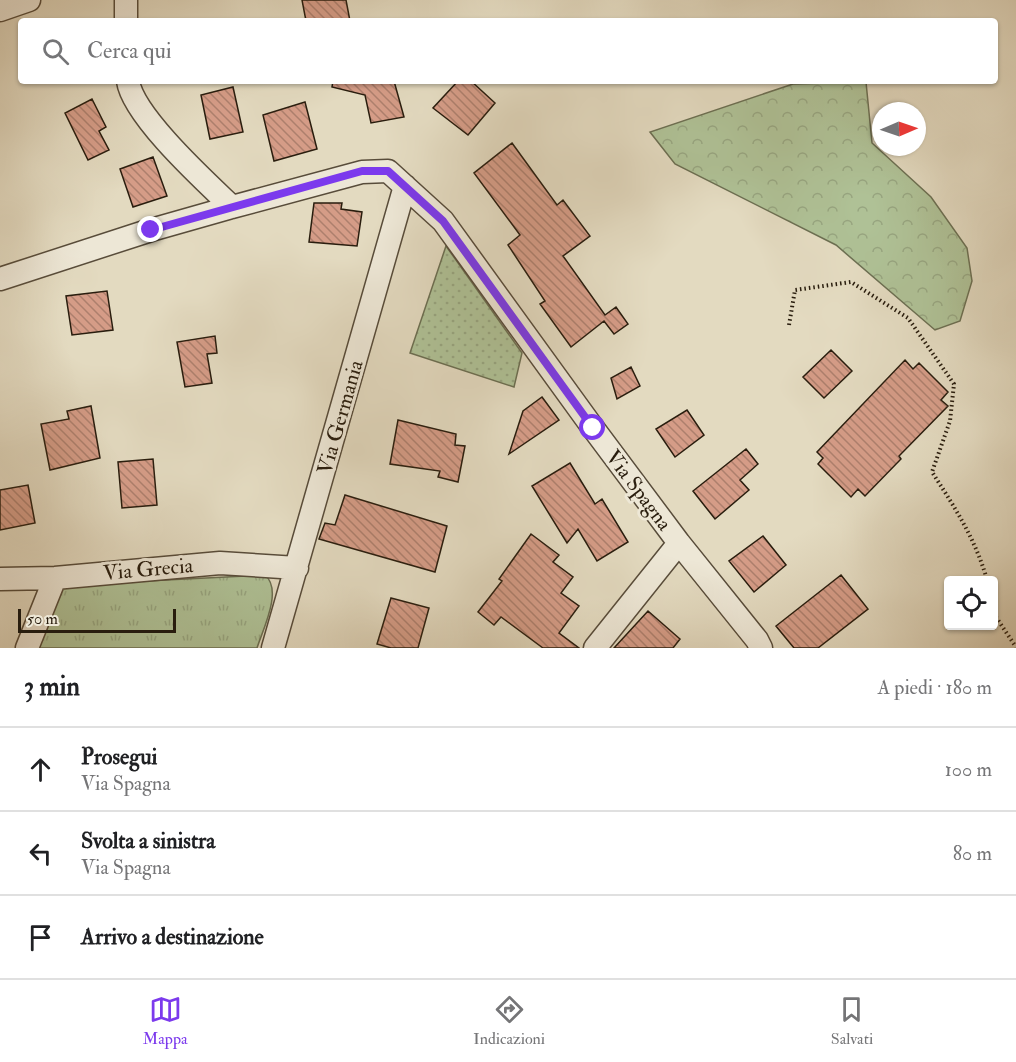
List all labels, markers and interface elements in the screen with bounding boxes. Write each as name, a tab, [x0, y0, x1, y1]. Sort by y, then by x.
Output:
search box	[18, 18, 998, 84]
icon: search	[39, 35, 72, 68]
text: Cerca qui	[87, 37, 172, 65]
north arrow	[872, 102, 926, 156]
route end	[137, 216, 163, 242]
street label: Via Germania	[311, 357, 370, 477]
route start	[579, 414, 605, 440]
street label: Via Spagna	[599, 445, 678, 536]
street label: Via Grecia	[102, 552, 195, 587]
map controls	[944, 576, 998, 630]
button: locate	[944, 576, 998, 630]
scale bar	[18, 606, 176, 634]
text: 50 m	[27, 609, 58, 629]
text: 3 min	[24, 671, 80, 703]
text: A piedi · 180 m	[877, 675, 992, 700]
text: Prosegui	[81, 743, 157, 771]
icon: ahead	[24, 753, 57, 786]
text: 100 m	[945, 757, 992, 782]
text: Via Spagna	[81, 771, 171, 796]
text: Svolta a sinistra	[81, 827, 215, 855]
icon: left	[24, 837, 57, 870]
text: 80 m	[953, 841, 992, 866]
text: Via Spagna	[81, 855, 171, 880]
icon: arrive	[24, 921, 57, 954]
text: Arrivo a destinazione	[81, 923, 264, 951]
tab: Mappa	[143, 993, 188, 1049]
tab: Indicazioni	[473, 993, 545, 1049]
tab: Salvati	[831, 993, 873, 1049]

